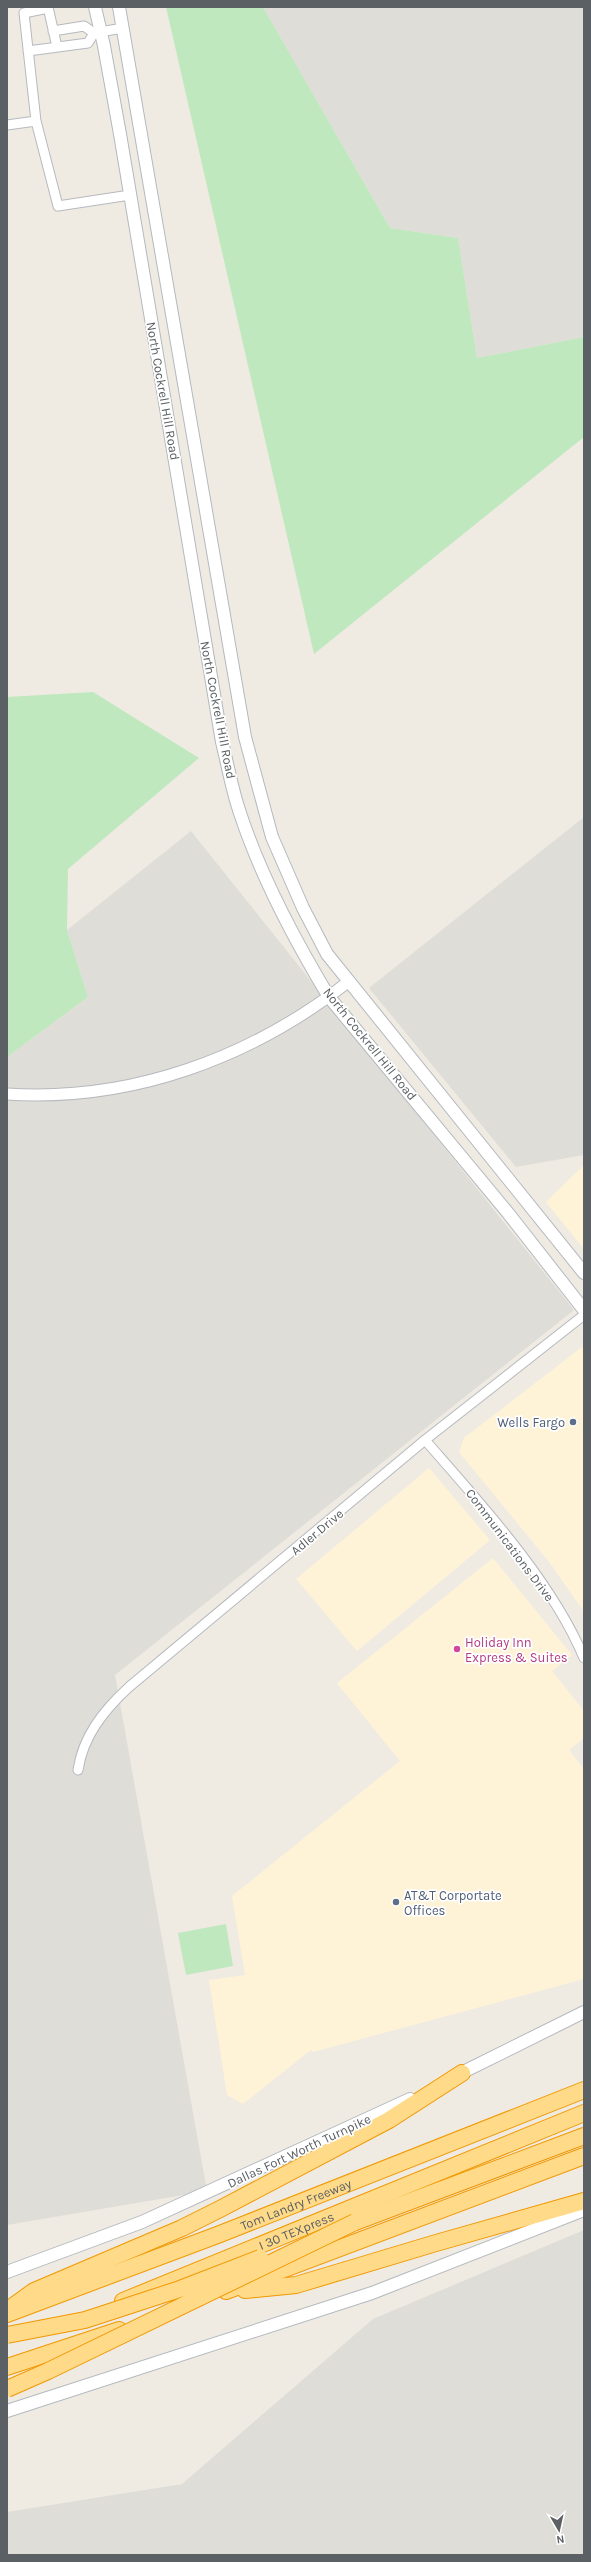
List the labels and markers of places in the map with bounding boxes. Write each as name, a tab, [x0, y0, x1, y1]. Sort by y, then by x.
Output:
place label: Wells Fargo	[497, 1415, 565, 1430]
marker: Wells Fargo	[568, 1417, 578, 1427]
place label: Holiday Inn Express & Suites	[465, 1635, 568, 1665]
marker: Holiday Inn Express & Suites	[452, 1644, 462, 1654]
place label: AT&T Corportate Offices	[404, 1888, 502, 1918]
marker: AT&T Corportate Offices	[391, 1897, 401, 1907]

